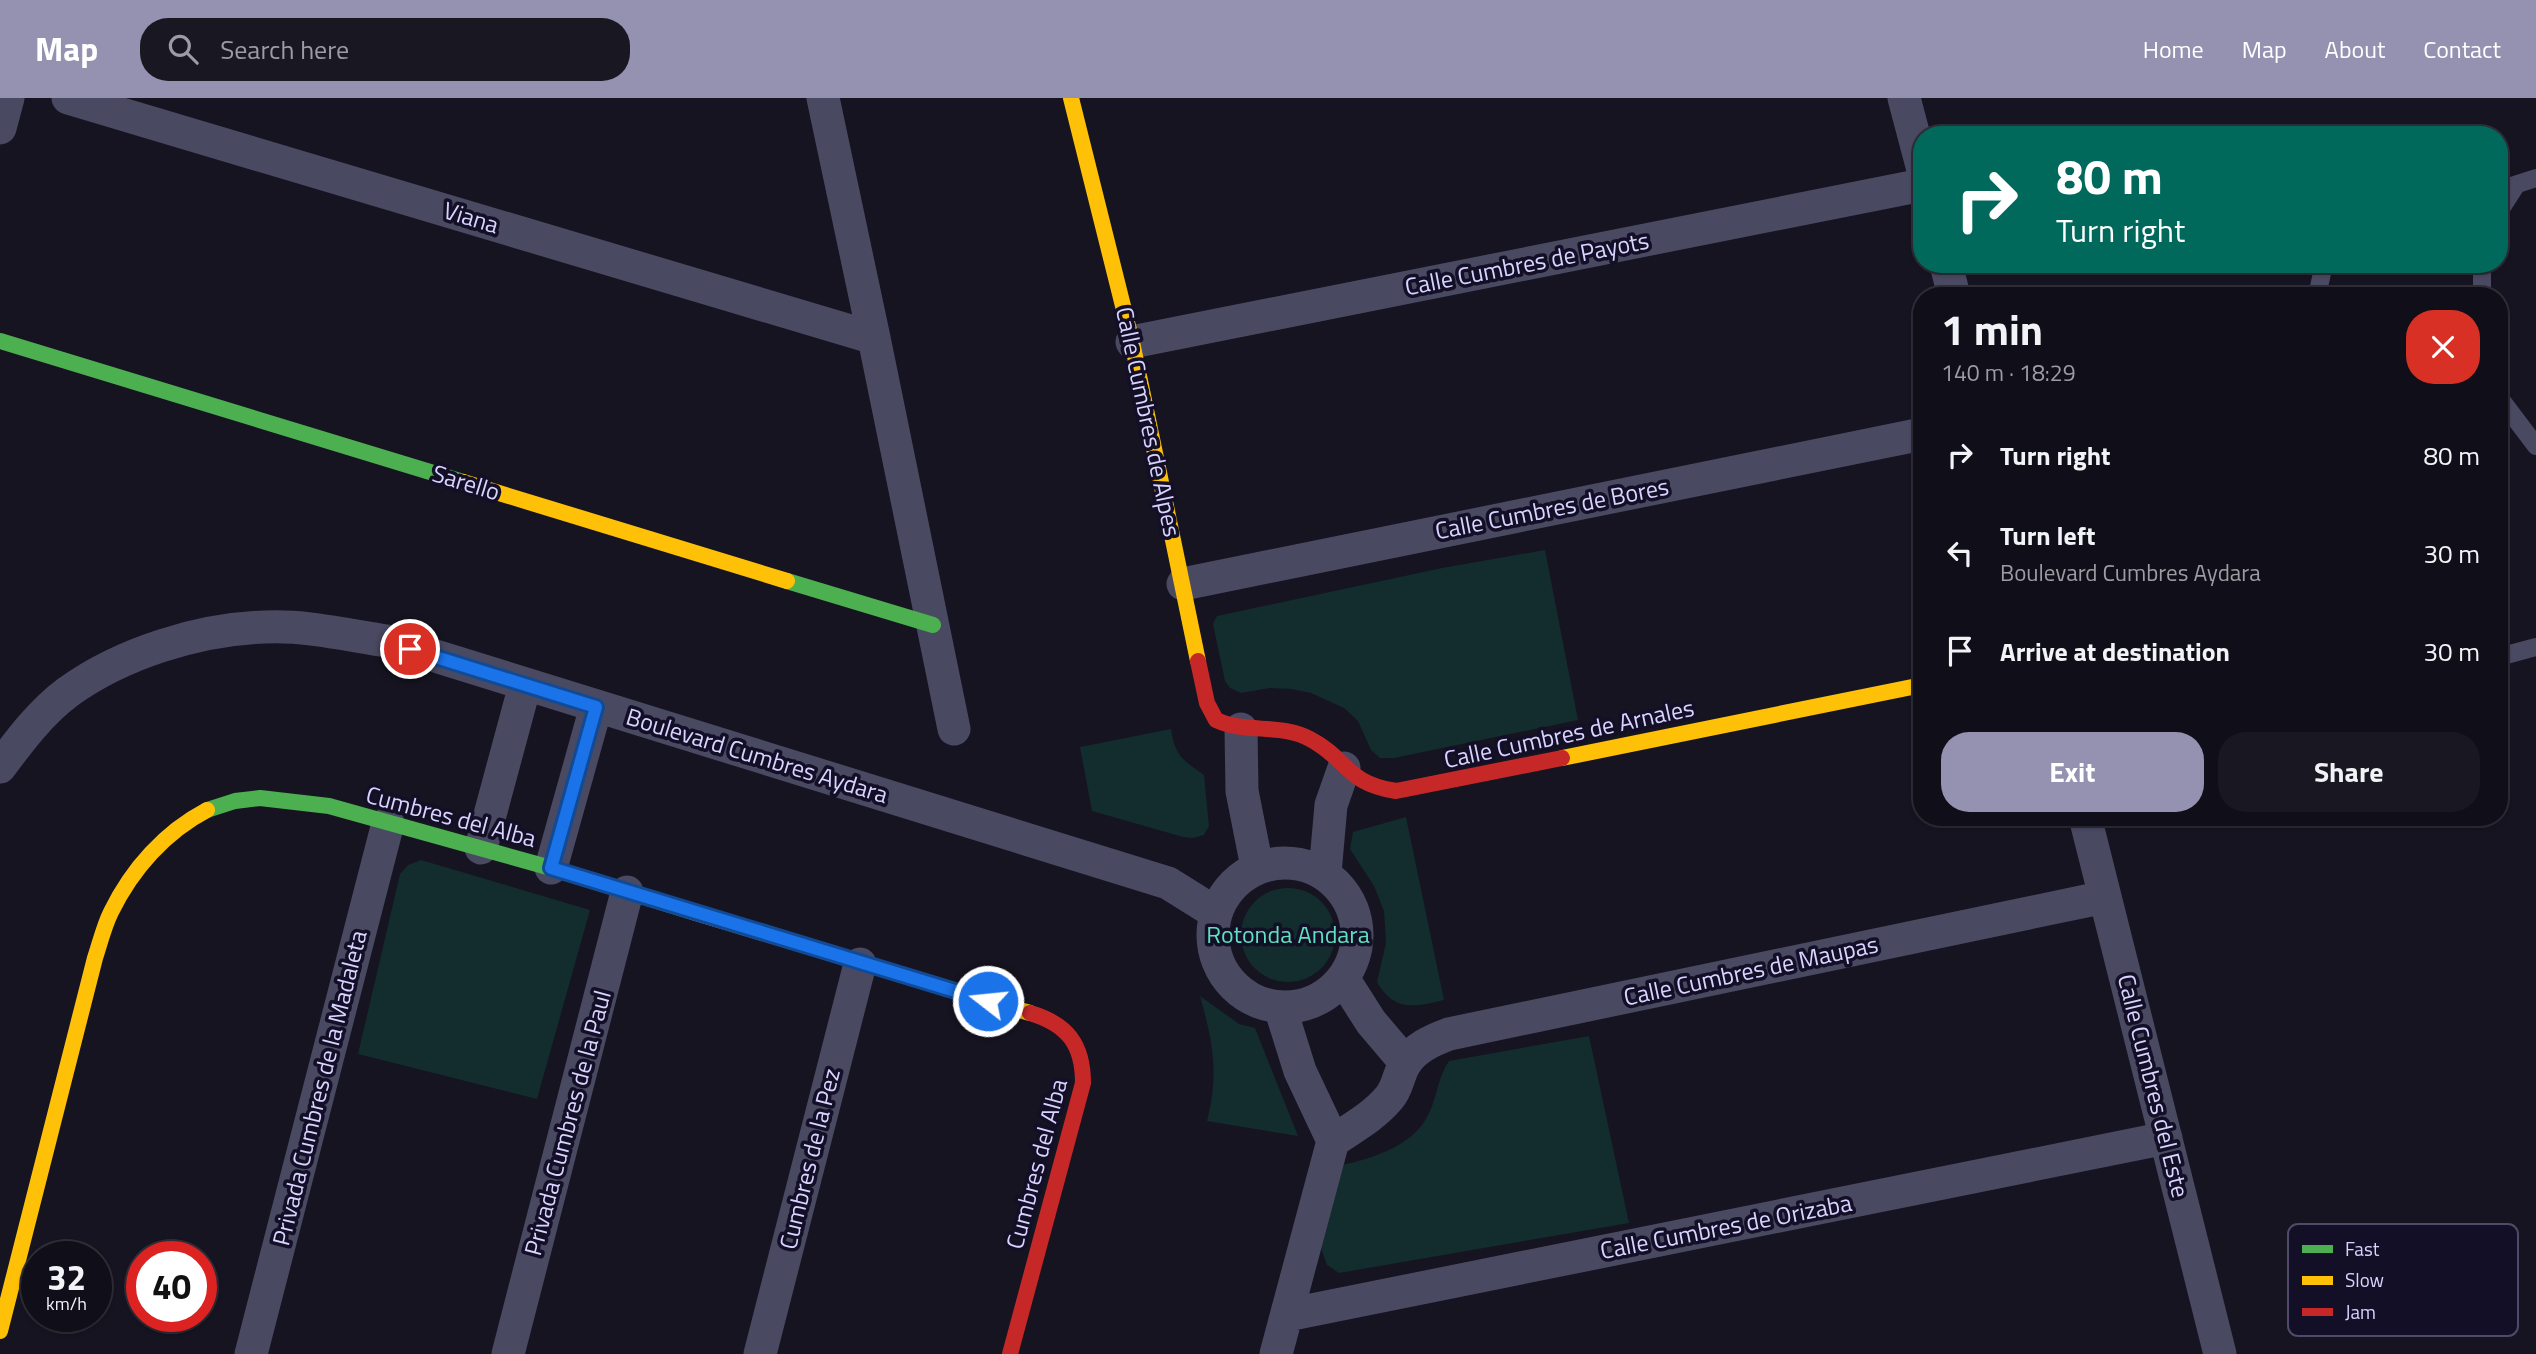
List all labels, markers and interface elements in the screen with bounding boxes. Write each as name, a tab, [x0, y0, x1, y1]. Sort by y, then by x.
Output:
search box	[140, 18, 630, 81]
text: Map	[35, 24, 98, 74]
icon: search	[164, 30, 202, 68]
text: Search here	[220, 30, 349, 69]
text: Home	[2143, 31, 2204, 67]
text: Map	[2242, 31, 2287, 67]
text: About	[2325, 31, 2385, 67]
text: Contact	[2423, 31, 2501, 67]
text: 80 m	[2056, 138, 2163, 213]
icon: right	[1941, 154, 2032, 245]
street label: Viana	[439, 192, 503, 242]
text: Turn right	[2056, 206, 2185, 254]
street label: Calle Cumbres de Payots	[1402, 222, 1652, 304]
text: 1 min	[1941, 297, 2043, 361]
street label: Calle Cumbres de Alpes	[1107, 303, 1191, 540]
button: close	[2406, 310, 2480, 384]
text: 140 m · 18:29	[1941, 355, 2076, 390]
icon: right	[1941, 436, 1979, 474]
text: Turn right	[2000, 436, 2111, 475]
text: 80 m	[2423, 436, 2480, 475]
street label: Sarello	[428, 455, 505, 509]
street label: Calle Cumbres de Bores	[1432, 468, 1672, 548]
text: Turn left	[2000, 516, 2095, 555]
icon: left	[1941, 534, 1979, 572]
text: 30 m	[2423, 534, 2480, 573]
text: Boulevard Cumbres Aydara	[2000, 555, 2261, 590]
pin	[380, 619, 440, 679]
icon: arrive	[391, 630, 429, 668]
icon: arrive	[1941, 632, 1979, 670]
text: Arrive at destination	[2000, 632, 2230, 671]
text: 30 m	[2423, 632, 2480, 671]
street label: Calle Cumbres de Arnales	[1440, 689, 1697, 777]
street label: Boulevard Cumbres Aydara	[622, 698, 893, 812]
button: Exit	[1941, 732, 2204, 812]
button: Share	[2218, 732, 2480, 812]
street label: Cumbres del Alba	[362, 776, 540, 856]
park label: Rotonda Andara	[1206, 916, 1370, 952]
street label: Calle Cumbres de Maupas	[1620, 925, 1881, 1015]
street label: Privada Cumbres de la Madaleta	[262, 926, 376, 1249]
position arrow	[951, 964, 1025, 1038]
street label: Calle Cumbres del Este	[2109, 970, 2199, 1201]
street label: Privada Cumbres de la Paul	[514, 986, 620, 1259]
street label: Cumbres de la Pez	[769, 1065, 849, 1253]
street label: Cumbres del Alba	[996, 1075, 1076, 1253]
street label: Calle Cumbres de Orizaba	[1597, 1184, 1855, 1268]
legend	[2288, 1224, 2518, 1336]
text: Fast	[2345, 1234, 2380, 1263]
speed limit sign: 40	[126, 1241, 217, 1332]
text: 32	[47, 1250, 86, 1304]
text: Slow	[2345, 1265, 2384, 1294]
text: km/h	[46, 1290, 87, 1317]
text: Jam	[2345, 1297, 2376, 1326]

